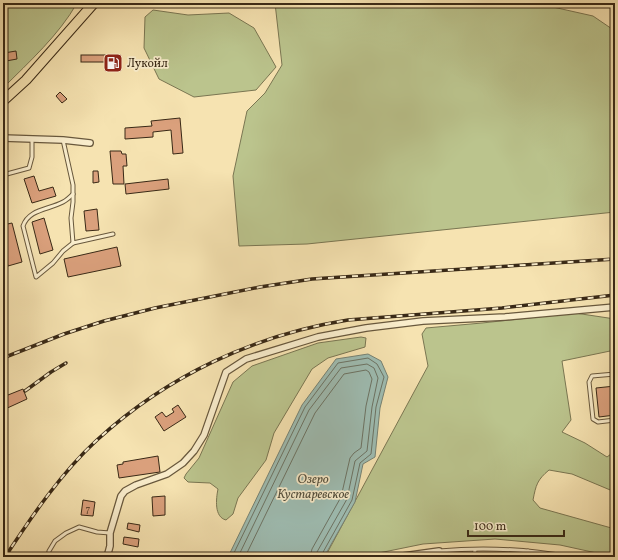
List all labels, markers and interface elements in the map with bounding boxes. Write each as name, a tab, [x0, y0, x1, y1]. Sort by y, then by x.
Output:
fuel station icon: Лукойл	[102, 52, 124, 74]
place label: Лукойл	[127, 56, 168, 72]
water label: Озеро Кустаревское	[277, 471, 349, 504]
house number: 7	[86, 502, 91, 516]
scale bar	[468, 512, 564, 538]
text: 100 m	[474, 519, 507, 535]

